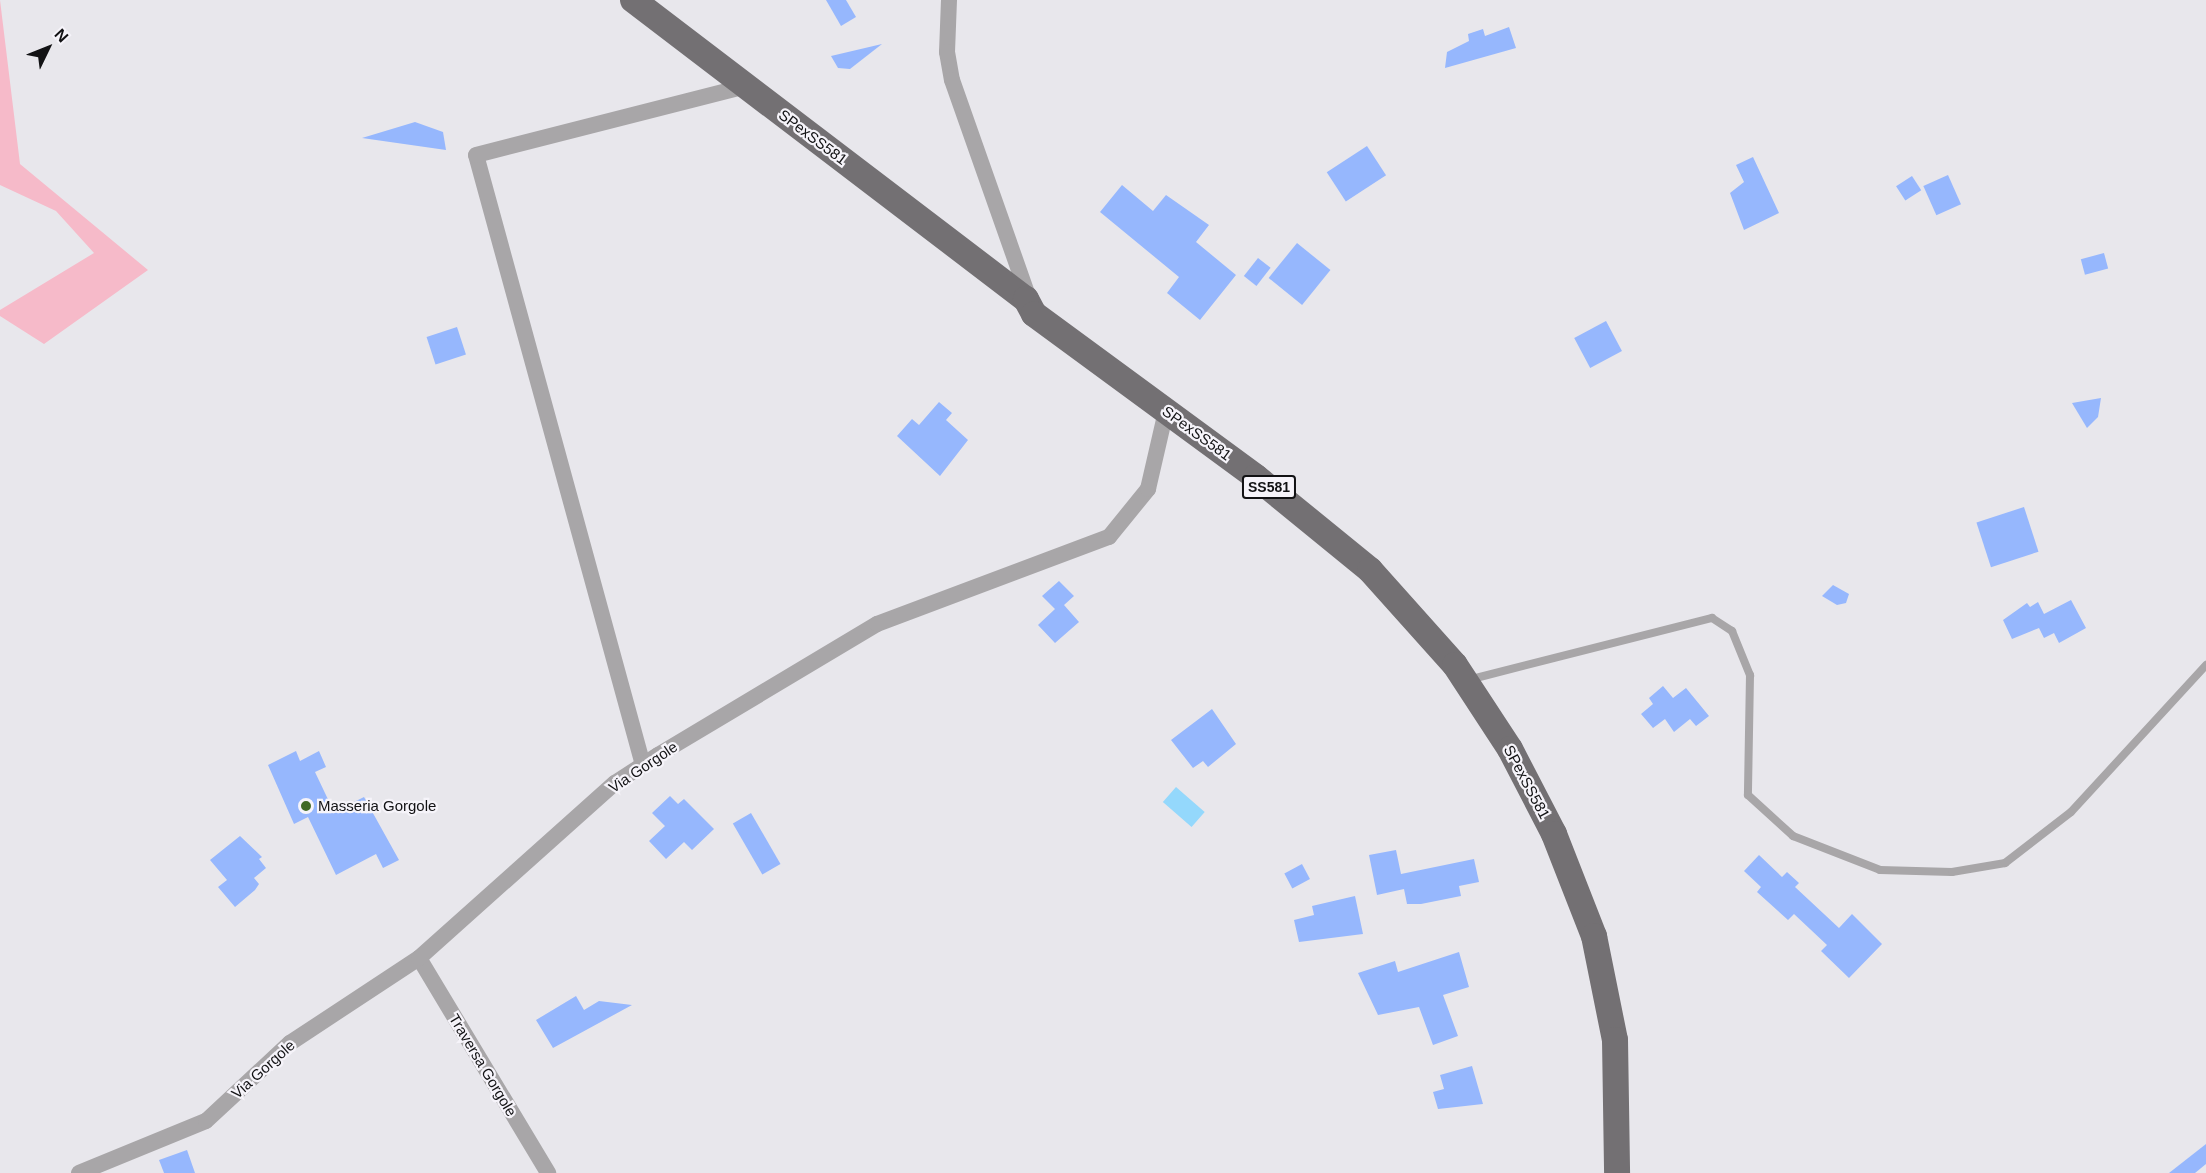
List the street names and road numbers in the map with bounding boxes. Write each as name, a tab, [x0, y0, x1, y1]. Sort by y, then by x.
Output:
street label: SPexSS581	[775, 105, 851, 169]
street label: SPexSS581	[1159, 402, 1235, 464]
road number: SS581	[1240, 476, 1298, 498]
street label: Via Gorgole	[605, 737, 681, 797]
street label: SPexSS581	[1500, 742, 1554, 822]
street label: Traversa Gorgole	[445, 1011, 521, 1119]
street label: Via Gorgole	[228, 1036, 298, 1102]

